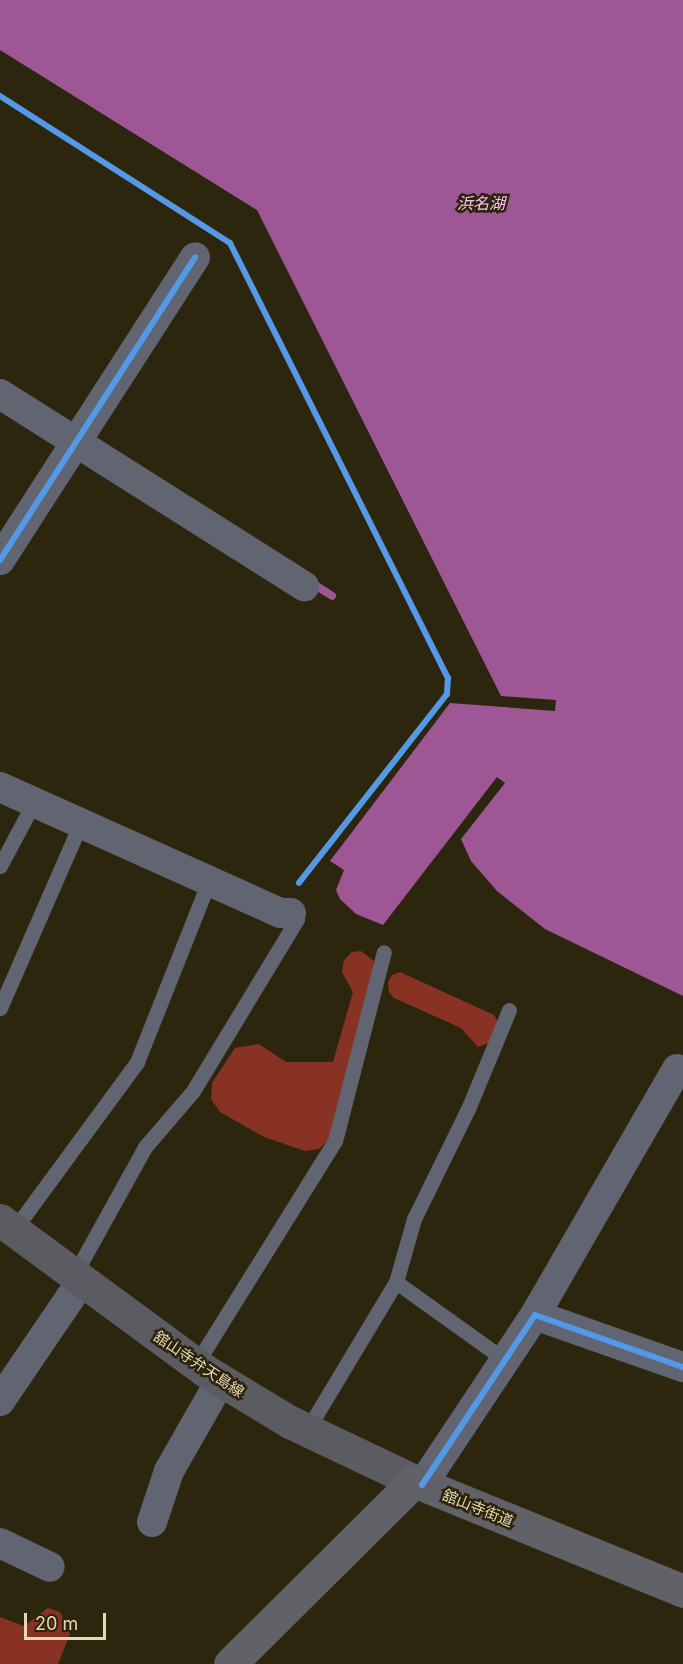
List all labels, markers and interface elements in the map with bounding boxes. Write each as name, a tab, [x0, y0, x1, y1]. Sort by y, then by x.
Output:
water label: 浜名湖	[457, 193, 505, 213]
street label: 舘山寺弁天島線	[150, 1327, 248, 1401]
street label: 舘山寺街道	[440, 1486, 516, 1530]
scale bar	[27, 1601, 110, 1639]
text: 20 m	[35, 1613, 78, 1634]

